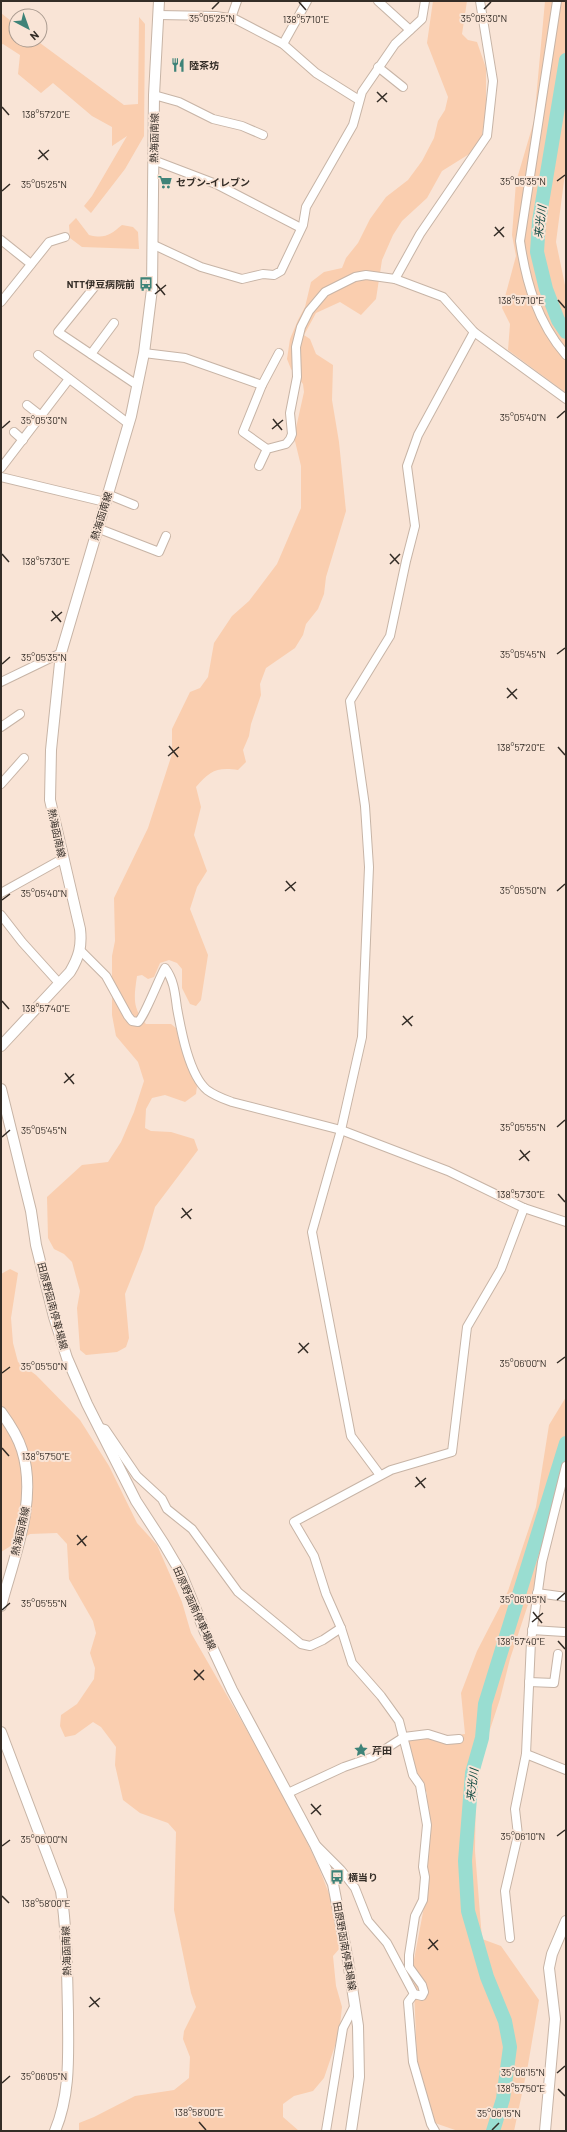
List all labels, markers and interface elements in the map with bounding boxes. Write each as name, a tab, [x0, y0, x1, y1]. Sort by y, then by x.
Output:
north arrow	[8, 8, 48, 48]
text: 35°05'25"N	[189, 12, 235, 24]
text: 35°05'30"N	[461, 12, 507, 24]
text: 138°57'10"E	[283, 13, 329, 25]
text: N	[28, 29, 42, 43]
restaurant icon: 陸茶坊	[170, 57, 186, 73]
place label: 陸茶坊	[189, 59, 219, 71]
text: 138°57'20"E	[22, 108, 70, 120]
street label: 熱海函南線	[148, 113, 160, 163]
supermarket icon: セブン-イレブン	[157, 174, 173, 190]
text: 35°05'35"N	[500, 175, 546, 187]
place label: セブン-イレブン	[176, 176, 250, 188]
text: 35°05'25"N	[21, 178, 67, 190]
water label: 来光川	[531, 204, 548, 239]
bus stop icon: NTT伊豆病院前	[138, 276, 154, 292]
place label: NTT伊豆病院前	[67, 278, 135, 290]
text: 138°57'10"E	[498, 294, 544, 306]
text: 35°05'40"N	[500, 411, 546, 423]
text: 35°05'30"N	[21, 414, 67, 426]
street label: 熱海函南線	[88, 490, 114, 542]
text: 138°57'30"E	[22, 555, 70, 567]
text: 35°05'45"N	[500, 648, 546, 660]
text: 35°05'35"N	[21, 651, 67, 663]
text: 138°57'20"E	[497, 741, 545, 753]
street label: 熱海函南線	[46, 807, 68, 859]
text: 35°05'50"N	[500, 884, 546, 896]
text: 35°05'40"N	[21, 887, 67, 899]
text: 138°57'40"E	[22, 1002, 70, 1014]
text: 35°05'55"N	[500, 1121, 546, 1133]
text: 35°05'45"N	[21, 1124, 67, 1136]
text: 138°57'30"E	[497, 1188, 545, 1200]
street label: 田原野函南停車場線	[36, 1261, 70, 1351]
text: 35°06'00"N	[500, 1357, 546, 1369]
text: 35°05'50"N	[21, 1360, 67, 1372]
text: 138°57'50"E	[22, 1450, 70, 1462]
street label: 熱海函南線	[9, 1505, 31, 1557]
street label: 田原野函南停車場線	[171, 1564, 219, 1652]
text: 35°06'05"N	[500, 1593, 546, 1605]
text: 35°05'55"N	[21, 1597, 67, 1609]
text: 138°57'40"E	[497, 1635, 545, 1647]
place icon: 芹田	[353, 1742, 369, 1758]
place label: 芹田	[372, 1744, 392, 1756]
water label: 来光川	[463, 1767, 480, 1802]
text: 35°06'10"N	[501, 1830, 545, 1842]
text: 35°06'00"N	[21, 1833, 67, 1845]
bus stop icon: 横当り	[329, 1869, 345, 1885]
place label: 横当り	[348, 1871, 378, 1883]
text: 138°58'00"E	[21, 1897, 71, 1909]
street label: 田原野函南停車場線	[331, 1901, 359, 1991]
street label: 熱海函南線	[59, 1926, 73, 1976]
text: 35°06'15"N	[501, 2066, 545, 2078]
text: 35°06'05"N	[21, 2070, 67, 2082]
text: 138°57'50"E	[497, 2082, 545, 2094]
text: 138°58'00"E	[174, 2106, 224, 2118]
text: 35°06'15"N	[477, 2107, 521, 2119]

